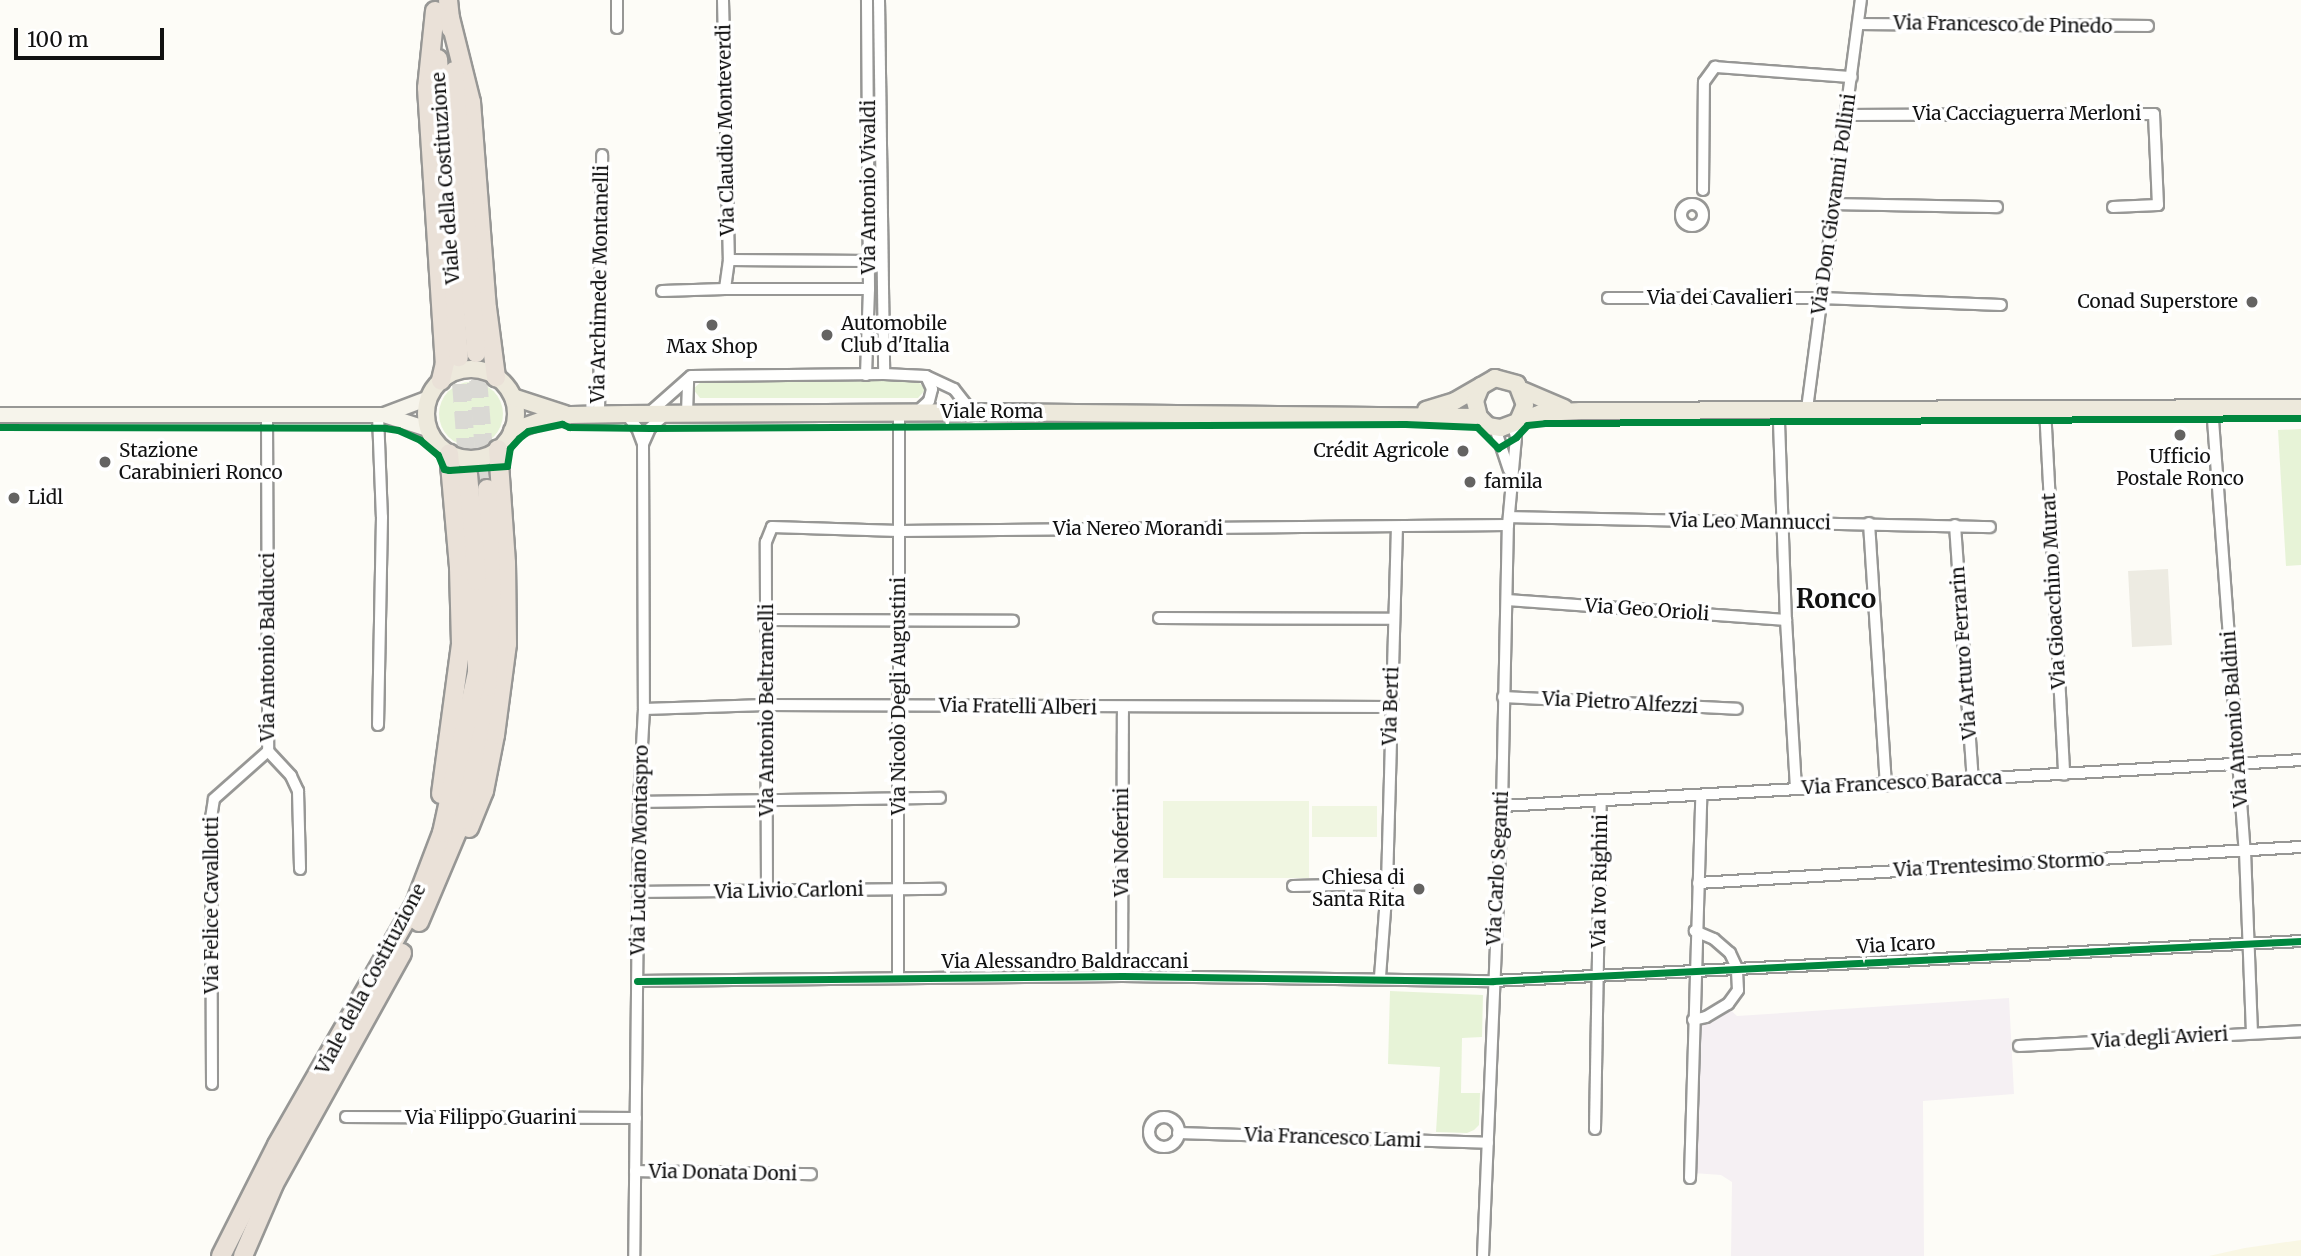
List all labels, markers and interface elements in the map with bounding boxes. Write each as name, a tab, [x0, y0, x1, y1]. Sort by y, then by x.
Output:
street label: Via Francesco de Pinedo	[1893, 12, 2113, 38]
scale bar	[18, 14, 168, 58]
street label: Via Claudio Monteverdi	[713, 24, 739, 236]
text: 100 m	[27, 26, 89, 53]
street label: Viale della Costituzione	[427, 71, 465, 285]
street label: Via Don Giovanni Pollini	[1807, 92, 1861, 316]
street label: Via Antonio Vivaldi	[858, 100, 880, 274]
street label: Via Cacciaguerra Merloni	[1913, 103, 2141, 125]
street label: Via Archimede Montanelli	[587, 165, 613, 403]
street label: Via dei Cavalieri	[1647, 287, 1793, 309]
place label: Conad Superstore	[2077, 291, 2238, 313]
marker: Conad Superstore	[2244, 294, 2260, 310]
place label: Automobile Club d'Italia	[841, 313, 950, 357]
marker: Max Shop	[704, 317, 720, 333]
marker: Automobile Club d'Italia	[819, 327, 835, 343]
place label: Max Shop	[666, 336, 758, 358]
street label: Viale Roma	[941, 401, 1043, 423]
marker: Ufficio Postale Ronco	[2172, 427, 2188, 443]
place label: Stazione Carabinieri Ronco	[119, 440, 283, 484]
place label: Crédit Agricole	[1313, 440, 1449, 462]
marker: Crédit Agricole	[1455, 443, 1471, 459]
place label: Ufficio Postale Ronco	[2116, 446, 2244, 490]
marker: Stazione Carabinieri Ronco	[97, 454, 113, 470]
place label: famila	[1484, 471, 1543, 493]
marker: famila	[1462, 474, 1478, 490]
place label: Lidl	[28, 487, 63, 509]
marker: Lidl	[6, 490, 22, 506]
street label: Via Gioacchino Murat	[2037, 493, 2071, 689]
street label: Via Leo Mannucci	[1669, 509, 1831, 535]
street label: Via Nereo Morandi	[1053, 518, 1223, 540]
street label: Via Antonio Balducci	[257, 552, 279, 742]
street label: Via Arturo Ferrarin	[1947, 566, 1981, 740]
street label: Via Nicolò Degli Augustini	[888, 577, 910, 815]
district label: Ronco	[1796, 583, 1876, 615]
street label: Via Geo Orioli	[1584, 594, 1710, 626]
street label: Via Antonio Beltramelli	[756, 604, 778, 816]
street label: Via Antonio Baldini	[2217, 630, 2253, 808]
street label: Via Berti	[1378, 666, 1404, 746]
street label: Via Pietro Alfezzi	[1541, 688, 1699, 718]
street label: Via Fratelli Alberi	[939, 694, 1097, 720]
street label: Via Luciano Montaspro	[627, 745, 653, 955]
street label: Via Francesco Baracca	[1801, 766, 2003, 800]
street label: Via Noferini	[1111, 787, 1133, 897]
street label: Via Carlo Seganti	[1483, 790, 1513, 946]
street label: Via Ivo Righini	[1587, 814, 1613, 948]
street label: Via Felice Cavallotti	[201, 816, 223, 994]
street label: Via Trentesimo Stormo	[1893, 848, 2105, 882]
place label: Chiesa di Santa Rita	[1312, 867, 1405, 911]
street label: Via Livio Carloni	[714, 878, 864, 904]
street label: Viale della Costituzione	[311, 880, 431, 1078]
marker: Chiesa di Santa Rita	[1411, 881, 1427, 897]
street label: Via Icaro	[1856, 932, 1936, 958]
street label: Via Alessandro Baldraccani	[941, 951, 1189, 973]
street label: Via degli Avieri	[2091, 1023, 2229, 1053]
street label: Via Filippo Guarini	[405, 1107, 577, 1129]
street label: Via Francesco Lami	[1244, 1124, 1422, 1152]
street label: Via Donata Doni	[649, 1160, 797, 1186]

